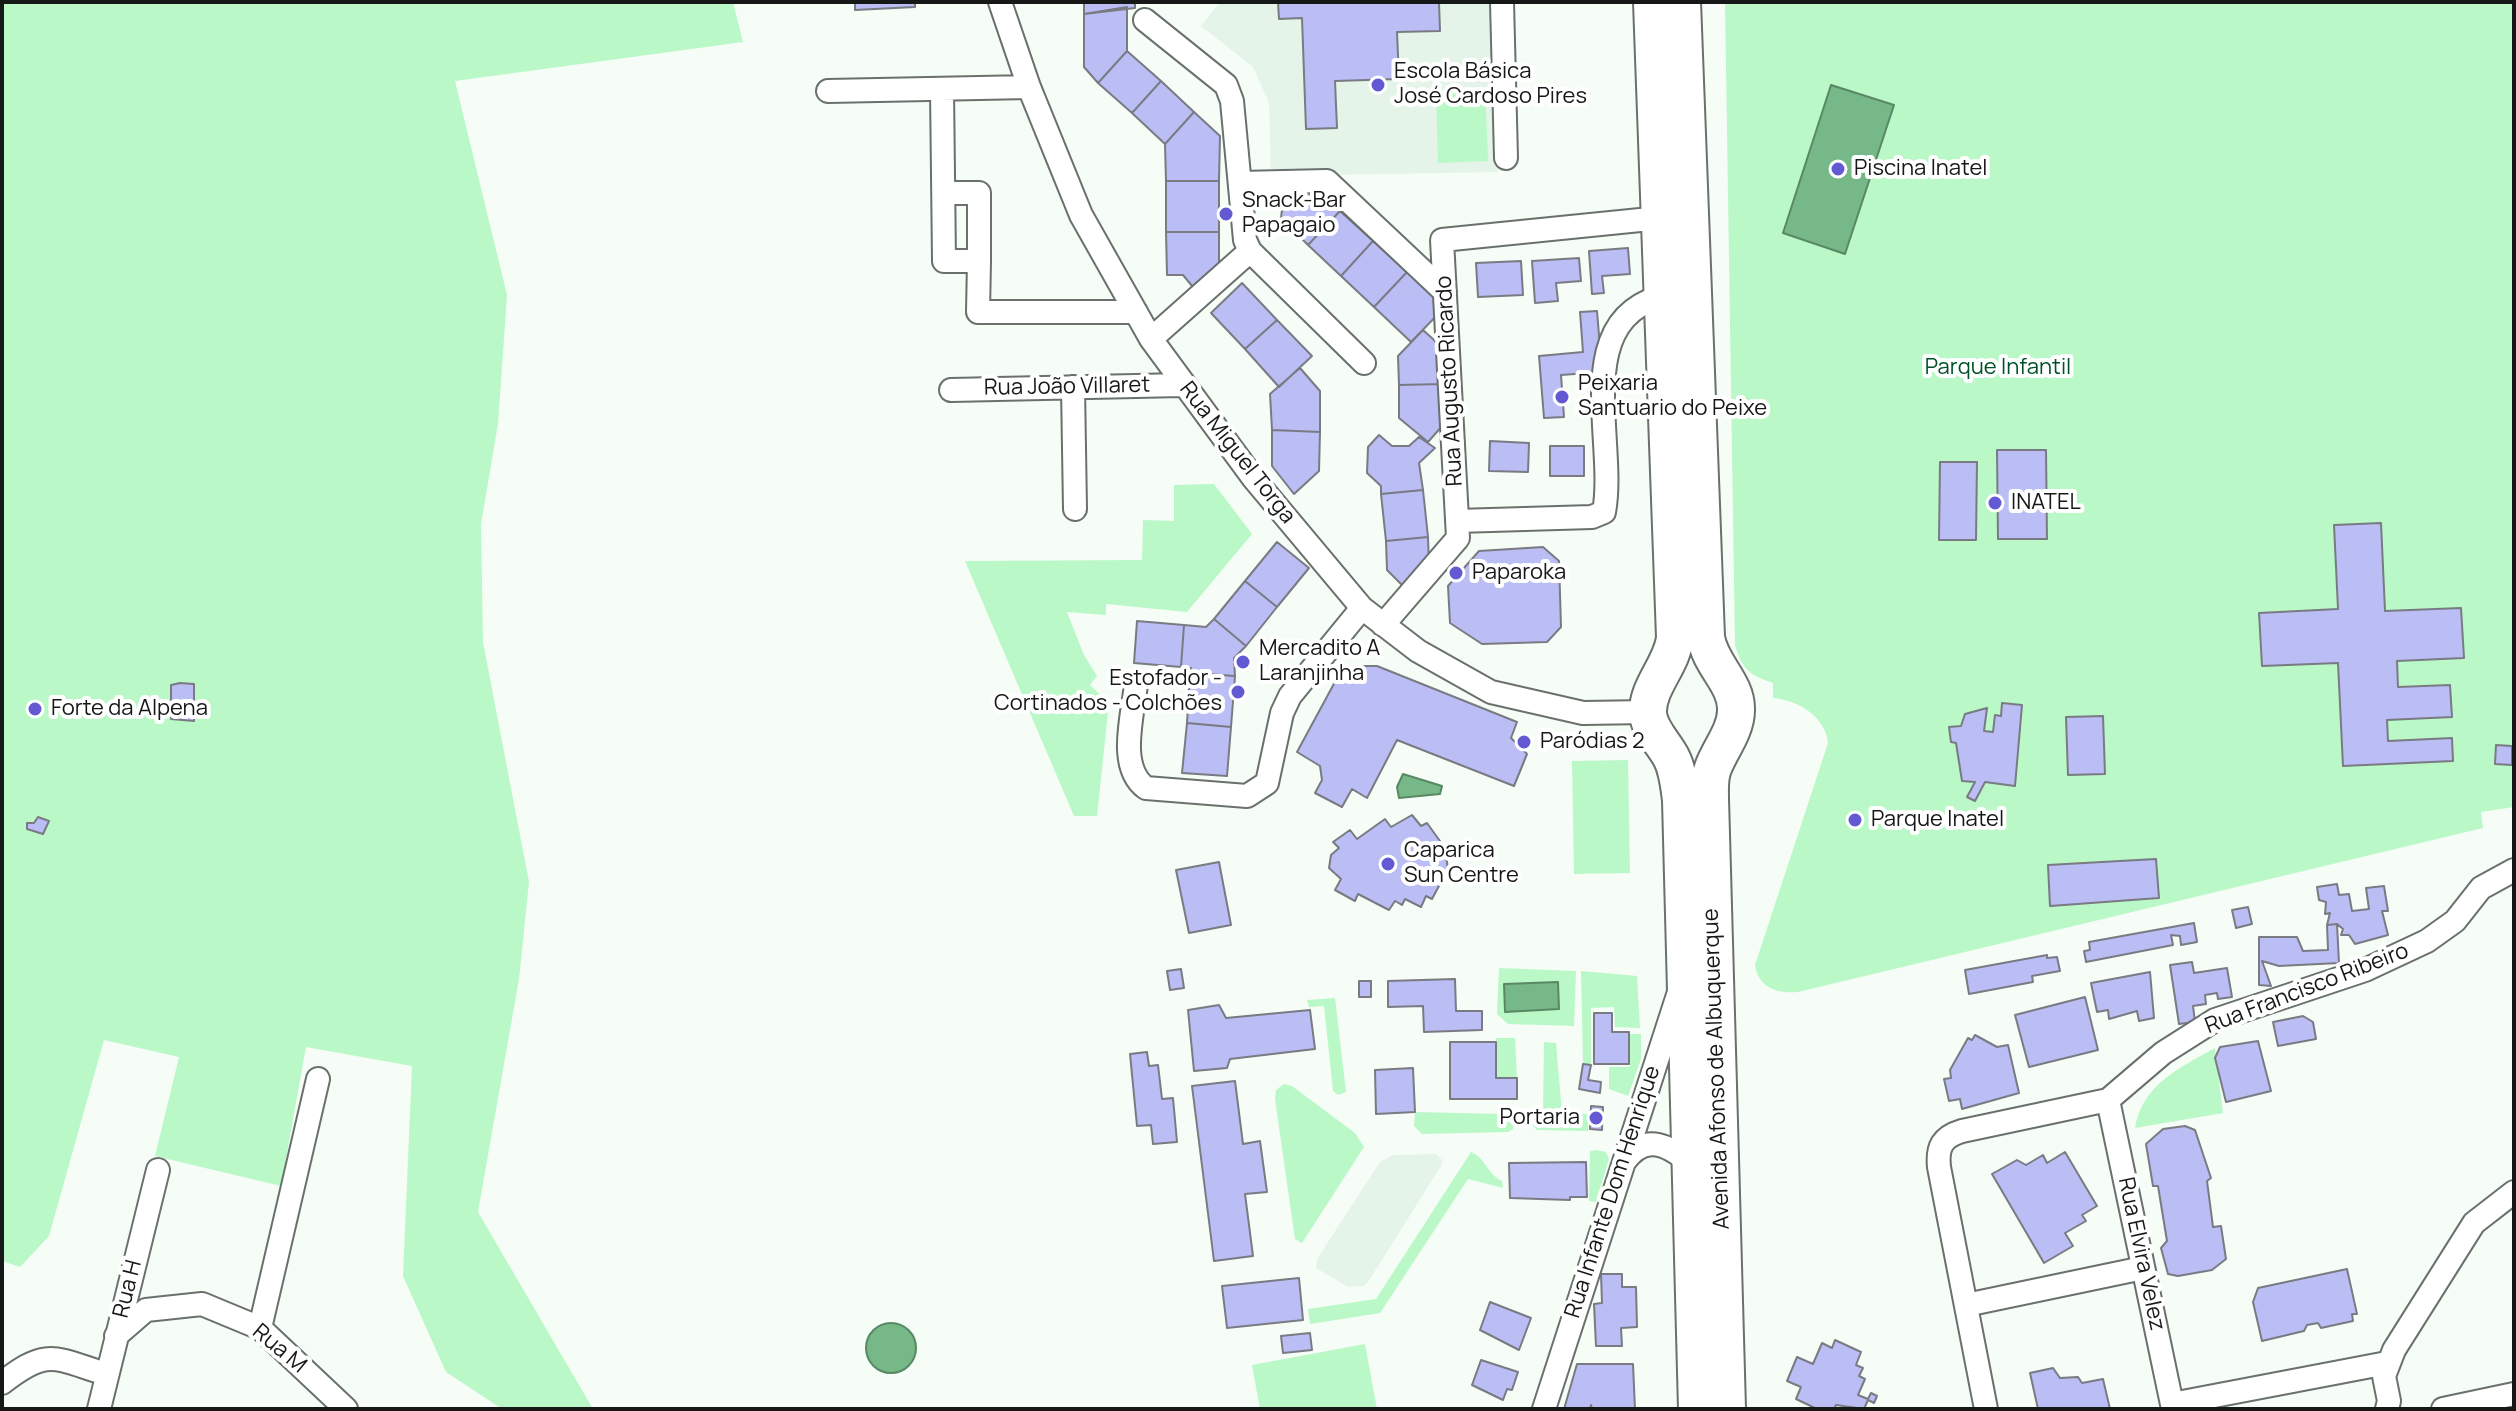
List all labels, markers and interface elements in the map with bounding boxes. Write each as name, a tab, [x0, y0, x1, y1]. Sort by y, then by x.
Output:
place label: Escola Básica José Cardoso Pires	[1394, 59, 1587, 110]
marker: Escola Básica José Cardoso Pires	[1369, 76, 1387, 94]
place label: Piscina Inatel	[1854, 156, 1987, 182]
marker: Piscina Inatel	[1829, 160, 1847, 178]
place label: Snack-Bar Papagaio	[1242, 188, 1346, 240]
marker: Snack-Bar Papagaio	[1217, 205, 1235, 223]
street label: Rua Augusto Ricardo	[1431, 275, 1469, 487]
park label: Parque Infantil	[1925, 355, 2071, 381]
place label: Peixaria Santuario do Peixe	[1578, 371, 1767, 422]
street label: Rua João Villaret	[984, 372, 1150, 402]
street label: Rua Miguel Torga	[1173, 377, 1301, 529]
marker: Peixaria Santuario do Peixe	[1553, 388, 1571, 406]
place label: INATEL	[2011, 490, 2081, 516]
marker: INATEL	[1986, 494, 2004, 512]
place label: Paparoka	[1472, 560, 1566, 586]
marker: Paparoka	[1447, 564, 1465, 582]
place label: Mercadito A Laranjinha	[1259, 636, 1380, 688]
marker: Mercadito A Laranjinha	[1234, 653, 1252, 671]
place label: Estofador - Cortinados - Colchões	[994, 666, 1222, 718]
marker: Estofador - Cortinados - Colchões	[1229, 683, 1247, 701]
place label: Forte da Alpena	[51, 696, 208, 722]
marker: Forte da Alpena	[26, 700, 44, 718]
place label: Paródias 2	[1540, 729, 1645, 755]
marker: Paródias 2	[1515, 733, 1533, 751]
place label: Parque Inatel	[1871, 807, 2004, 833]
marker: Parque Inatel	[1846, 811, 1864, 829]
place label: Caparica Sun Centre	[1404, 838, 1519, 890]
marker: Caparica Sun Centre	[1379, 855, 1397, 873]
street label: Avenida Afonso de Albuquerque	[1698, 908, 1736, 1230]
street label: Rua Francisco Ribeiro	[2201, 938, 2413, 1040]
street label: Rua Infante Dom Henrique	[1560, 1063, 1666, 1321]
place label: Portaria	[1500, 1105, 1580, 1131]
marker: Portaria	[1587, 1109, 1605, 1127]
street label: Rua Elvira Velez	[2112, 1175, 2170, 1333]
street label: Rua H	[108, 1257, 148, 1321]
street label: Rua M	[247, 1319, 311, 1379]

